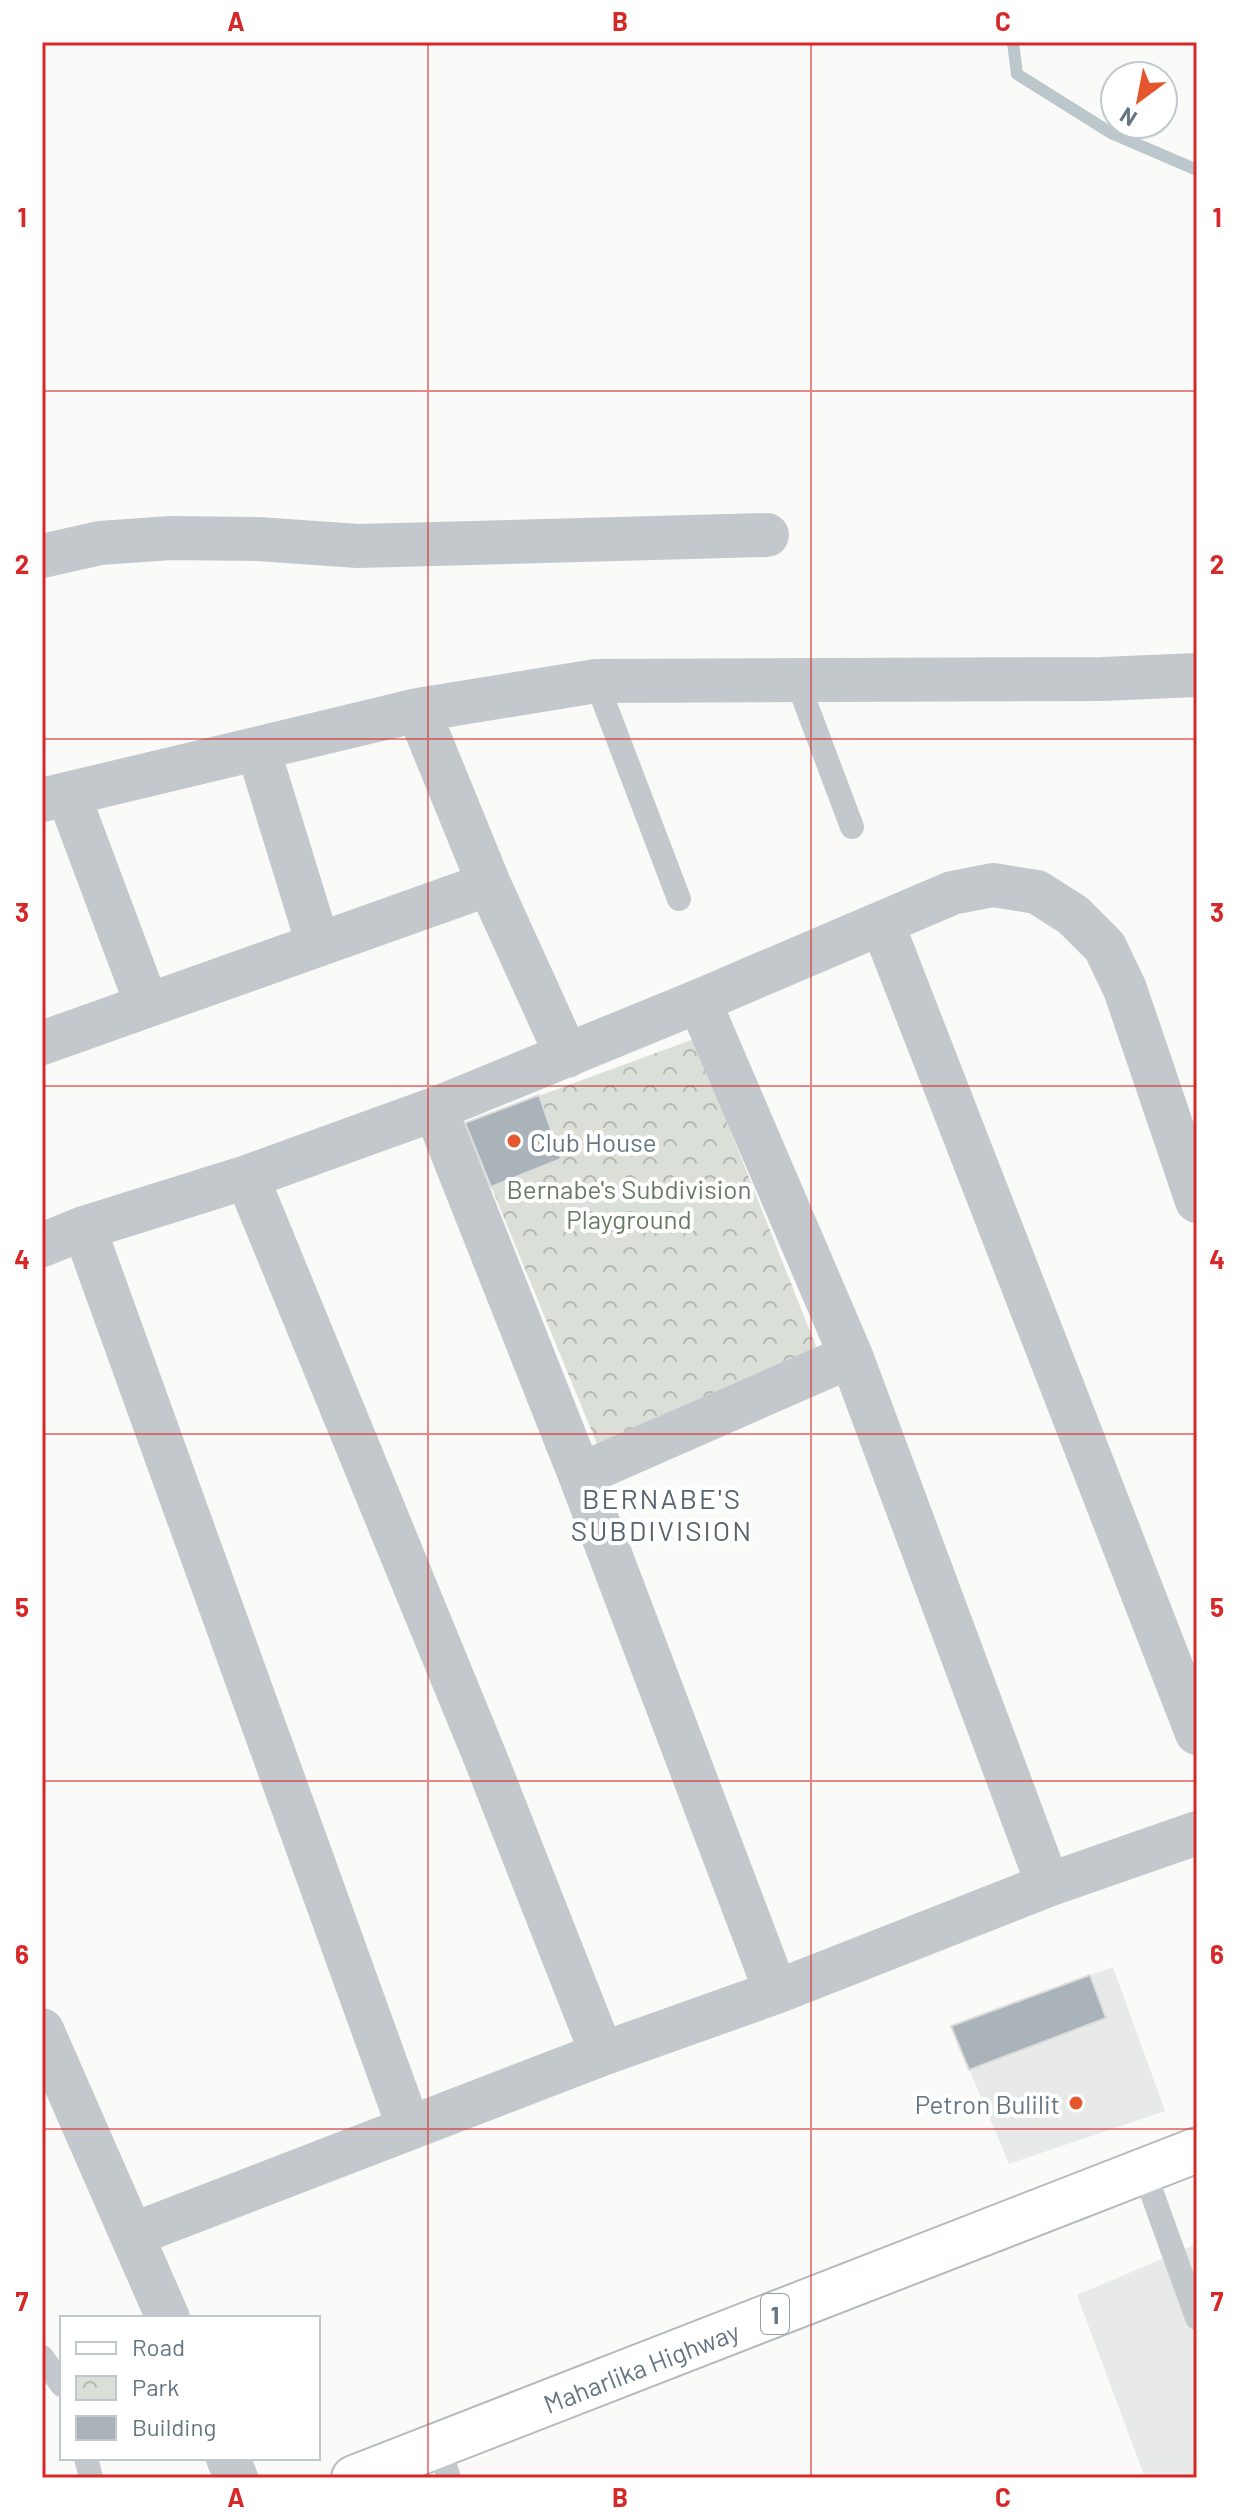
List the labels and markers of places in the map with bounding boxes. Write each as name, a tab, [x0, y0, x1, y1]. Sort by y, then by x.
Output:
place label: Club House	[530, 1126, 657, 1157]
marker: Club House	[505, 1132, 523, 1150]
place label: Petron Bulilit	[915, 2088, 1060, 2119]
marker: Petron Bulilit	[1067, 2094, 1085, 2112]

